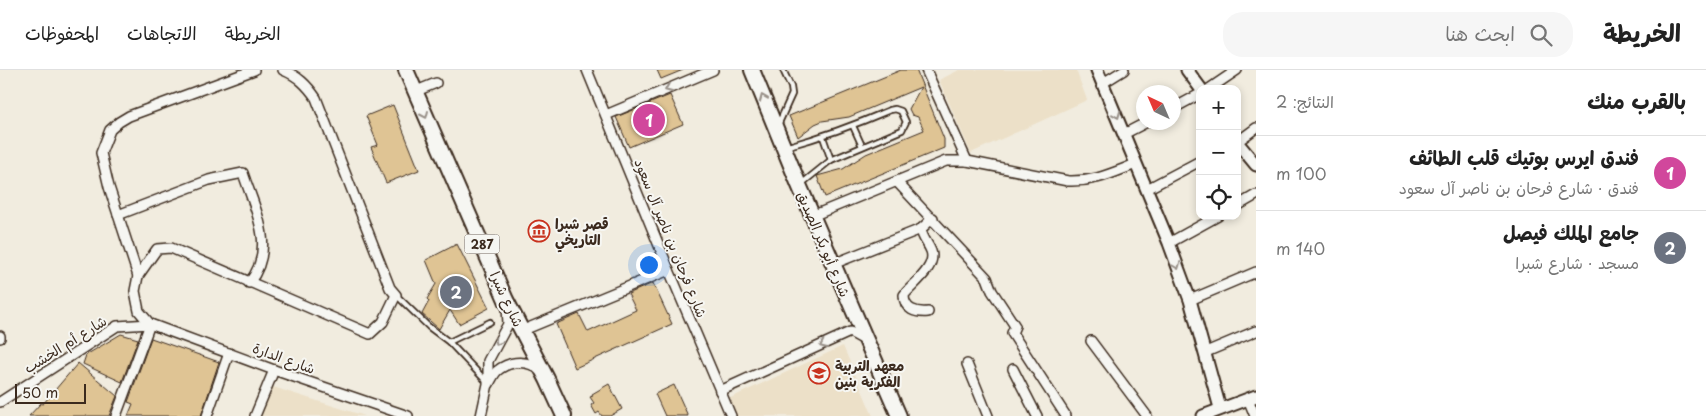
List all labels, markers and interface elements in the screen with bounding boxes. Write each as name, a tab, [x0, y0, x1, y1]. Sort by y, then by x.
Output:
search box	[1223, 12, 1573, 57]
text: الخريطة	[1603, 14, 1681, 50]
text: المحفوظات	[25, 19, 99, 46]
text: الاتجاهات	[127, 19, 197, 46]
text: الخريطة	[225, 19, 281, 46]
text: ابحث هنا	[1445, 19, 1515, 47]
icon: search	[1527, 21, 1555, 49]
one-way arrow	[664, 83, 673, 94]
text: بالقرب منك	[1587, 84, 1686, 116]
north arrow	[1136, 85, 1181, 130]
map controls	[1196, 85, 1241, 220]
button: +	[1196, 85, 1241, 130]
text: النتائج: 2	[1276, 89, 1334, 113]
one-way arrow	[759, 94, 769, 102]
pin: 1	[633, 101, 665, 139]
one-way arrow	[418, 110, 429, 119]
one-way arrow	[1110, 110, 1121, 119]
button: −	[1196, 130, 1241, 175]
text: فندق ايرس بوتيك قلب الطائف	[1409, 143, 1639, 171]
street label: شارع فرحان بن ناصر آل سعود	[629, 155, 713, 321]
text: 100 m	[1276, 161, 1326, 185]
text: 1	[1666, 161, 1674, 185]
button: locate	[1196, 175, 1241, 220]
text: فندق · شارع فرحان بن ناصر آل سعود	[1399, 175, 1639, 199]
street label: شارع أبو بكر الصديق	[792, 188, 856, 300]
place label: قصر شبرا التاريخي	[555, 213, 609, 253]
text: جامع الملك فيصل	[1503, 218, 1639, 246]
museum icon: قصر شبرا التاريخي	[527, 219, 551, 243]
road number: 287	[464, 234, 500, 253]
text: 140 m	[1276, 236, 1325, 260]
text: 2	[1664, 236, 1676, 260]
text: مسجد · شارع شبرا	[1515, 250, 1639, 274]
your location	[636, 252, 662, 278]
one-way arrow	[1171, 261, 1181, 269]
street label: شارع شبرا	[485, 268, 529, 330]
pin: 2	[440, 273, 472, 311]
street label: شارع أم الخشب	[19, 310, 111, 379]
street label: شارع الدارة	[250, 337, 318, 379]
one-way arrow	[495, 337, 505, 346]
one-way arrow	[819, 338, 828, 348]
place label: معهد التربية الفكرية بنين	[835, 355, 904, 392]
school or university icon: معهد التربية الفكرية بنين	[807, 361, 831, 385]
scale bar	[15, 381, 86, 404]
text: 50 m	[22, 382, 58, 403]

